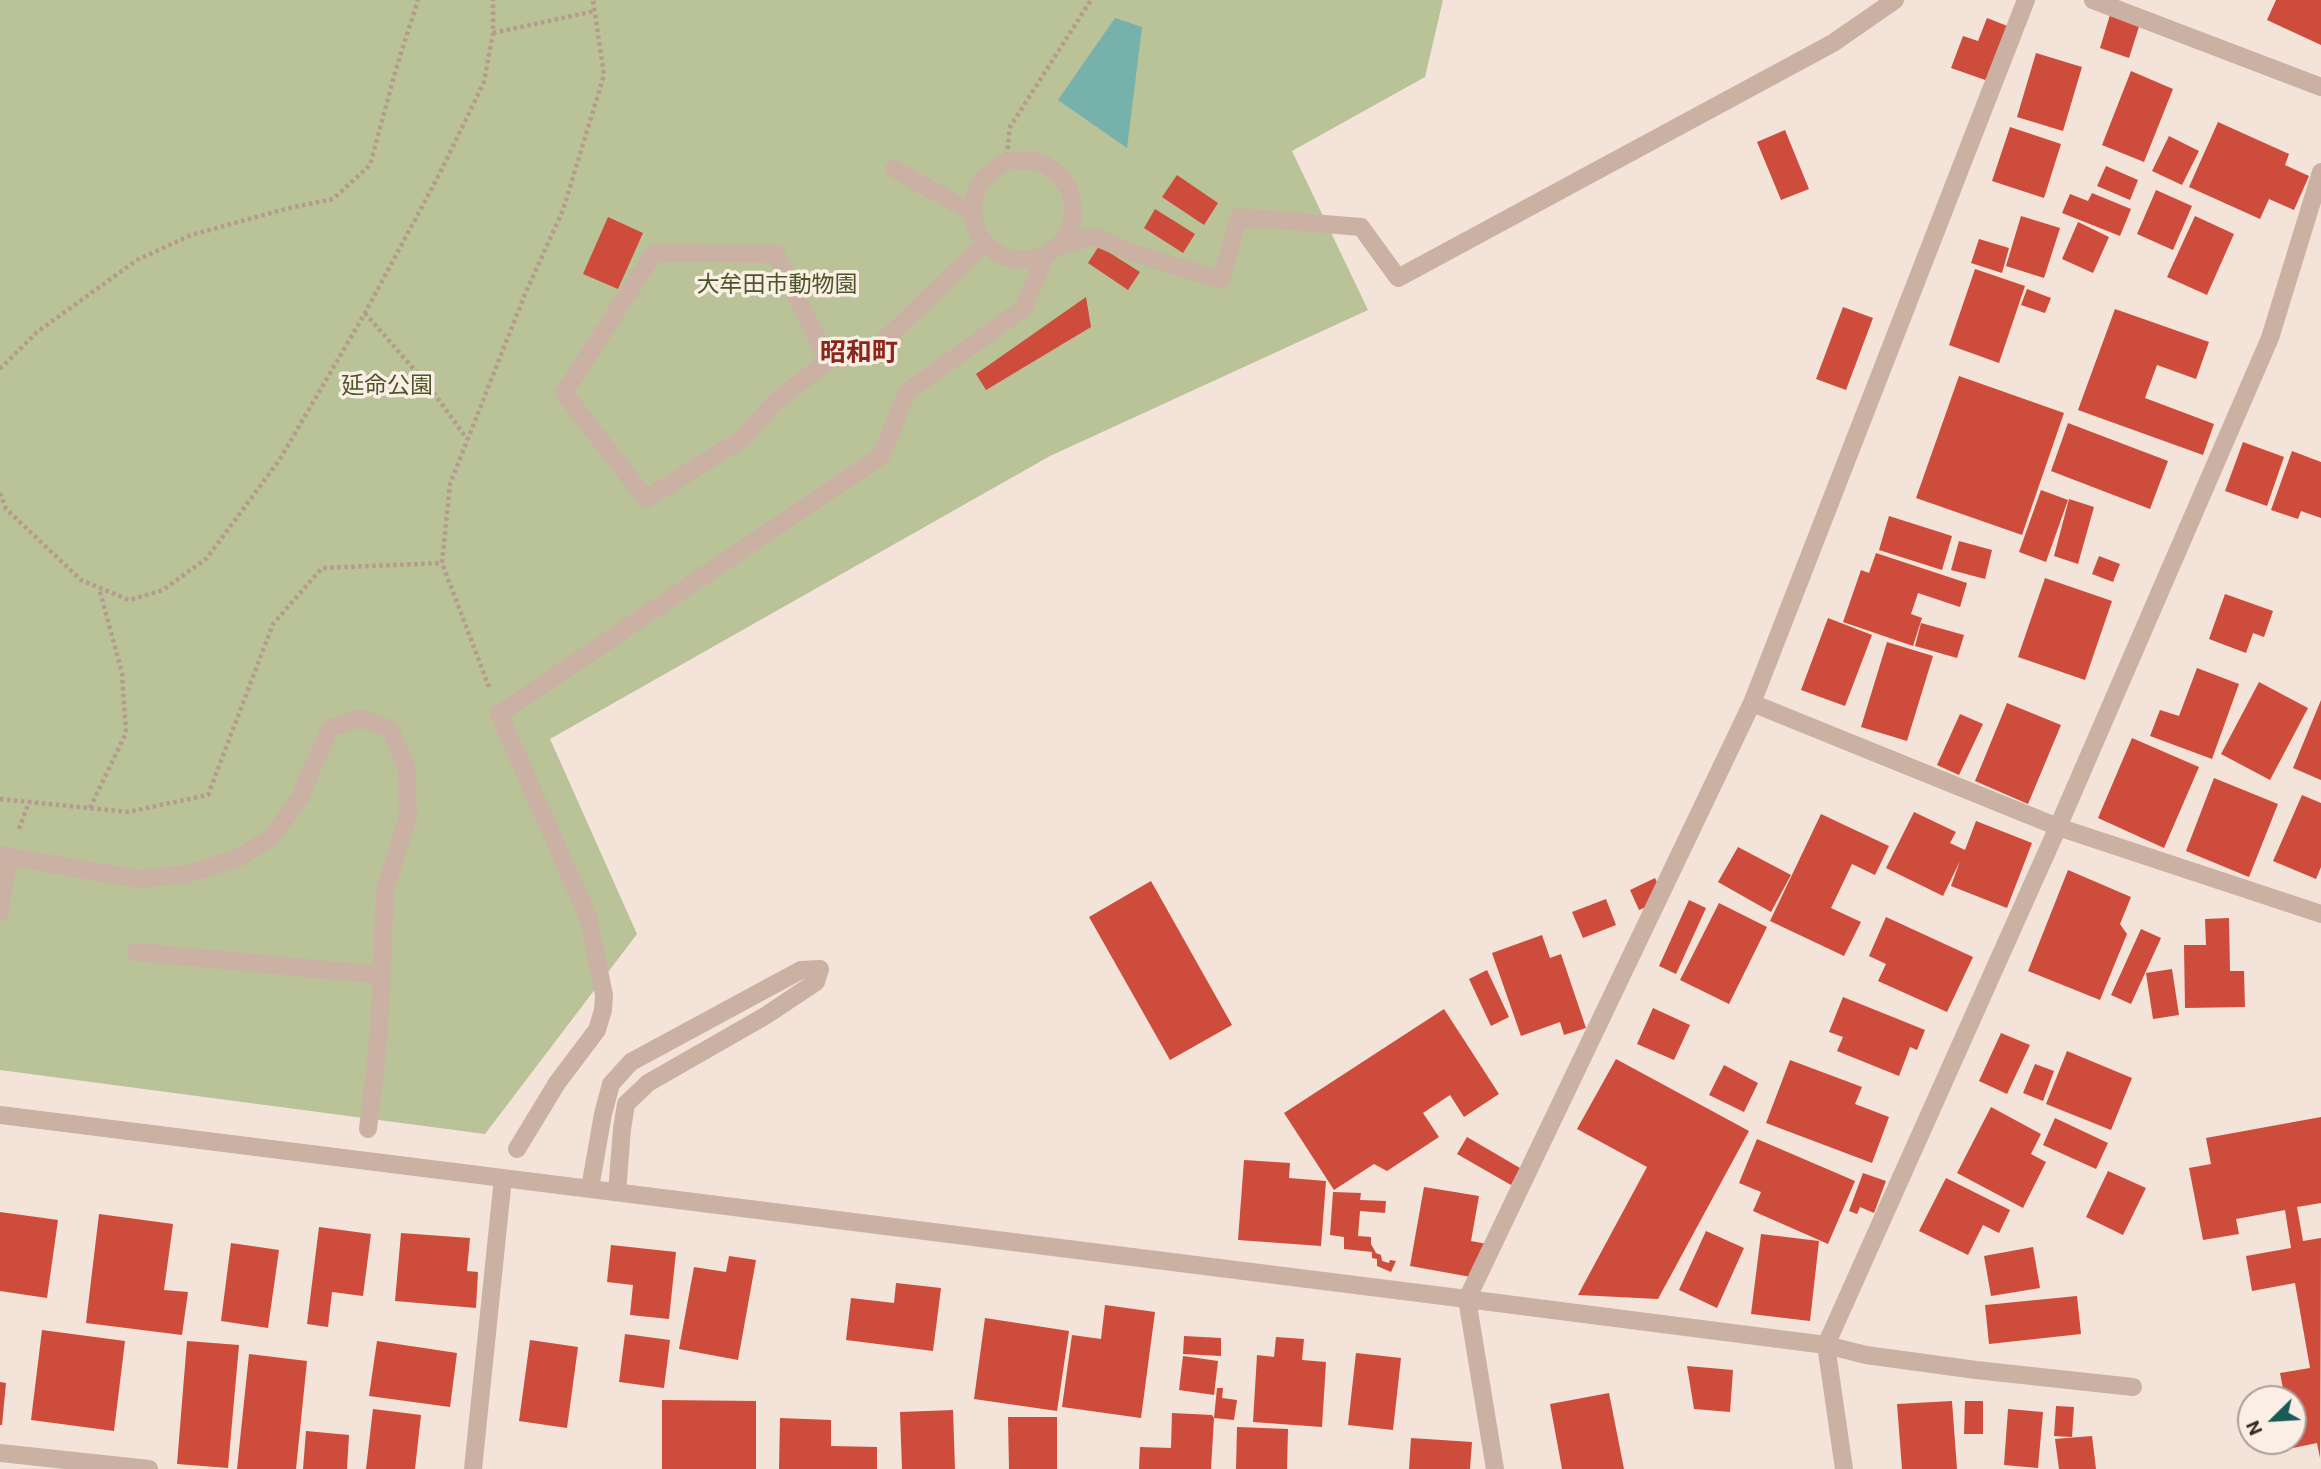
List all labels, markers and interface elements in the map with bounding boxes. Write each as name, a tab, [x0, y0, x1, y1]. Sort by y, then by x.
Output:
park label: 大牟田市動物園	[697, 272, 857, 300]
district label: 昭和町	[820, 338, 898, 370]
park label: 延命公園	[341, 373, 433, 401]
north arrow	[2237, 1385, 2307, 1455]
text: N	[2241, 1417, 2267, 1439]

